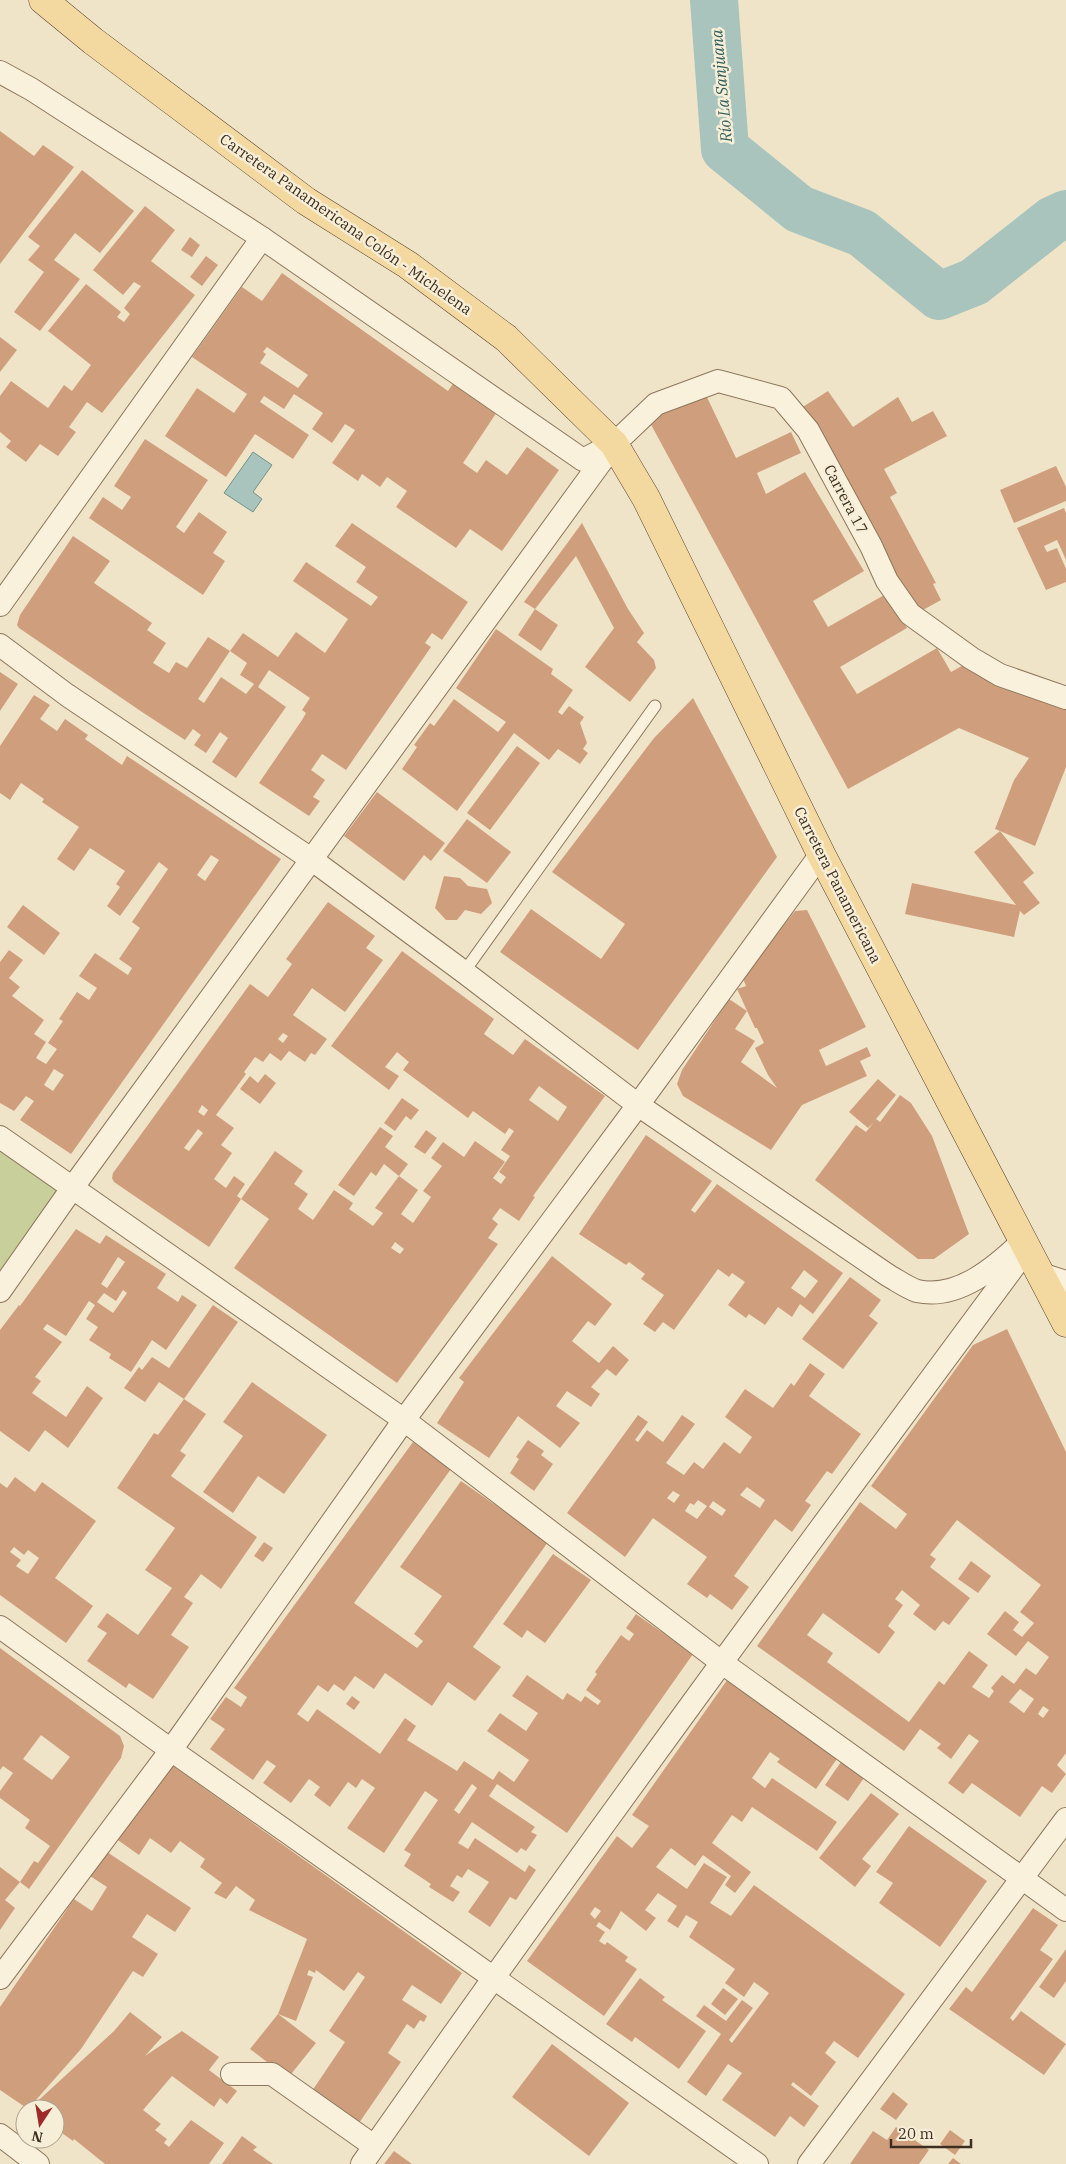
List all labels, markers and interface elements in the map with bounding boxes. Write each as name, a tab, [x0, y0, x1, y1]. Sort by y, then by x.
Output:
water label: Río La Sanjuana	[706, 28, 736, 144]
street label: Carretera Panamericana Colón - Michelena	[216, 129, 476, 319]
street label: Carrera 17	[820, 461, 872, 537]
street label: Carretera Panamericana	[790, 804, 886, 966]
north arrow	[15, 2099, 65, 2149]
scale bar	[891, 2116, 971, 2148]
text: 20 m	[898, 2124, 934, 2143]
text: N	[30, 2127, 45, 2147]

